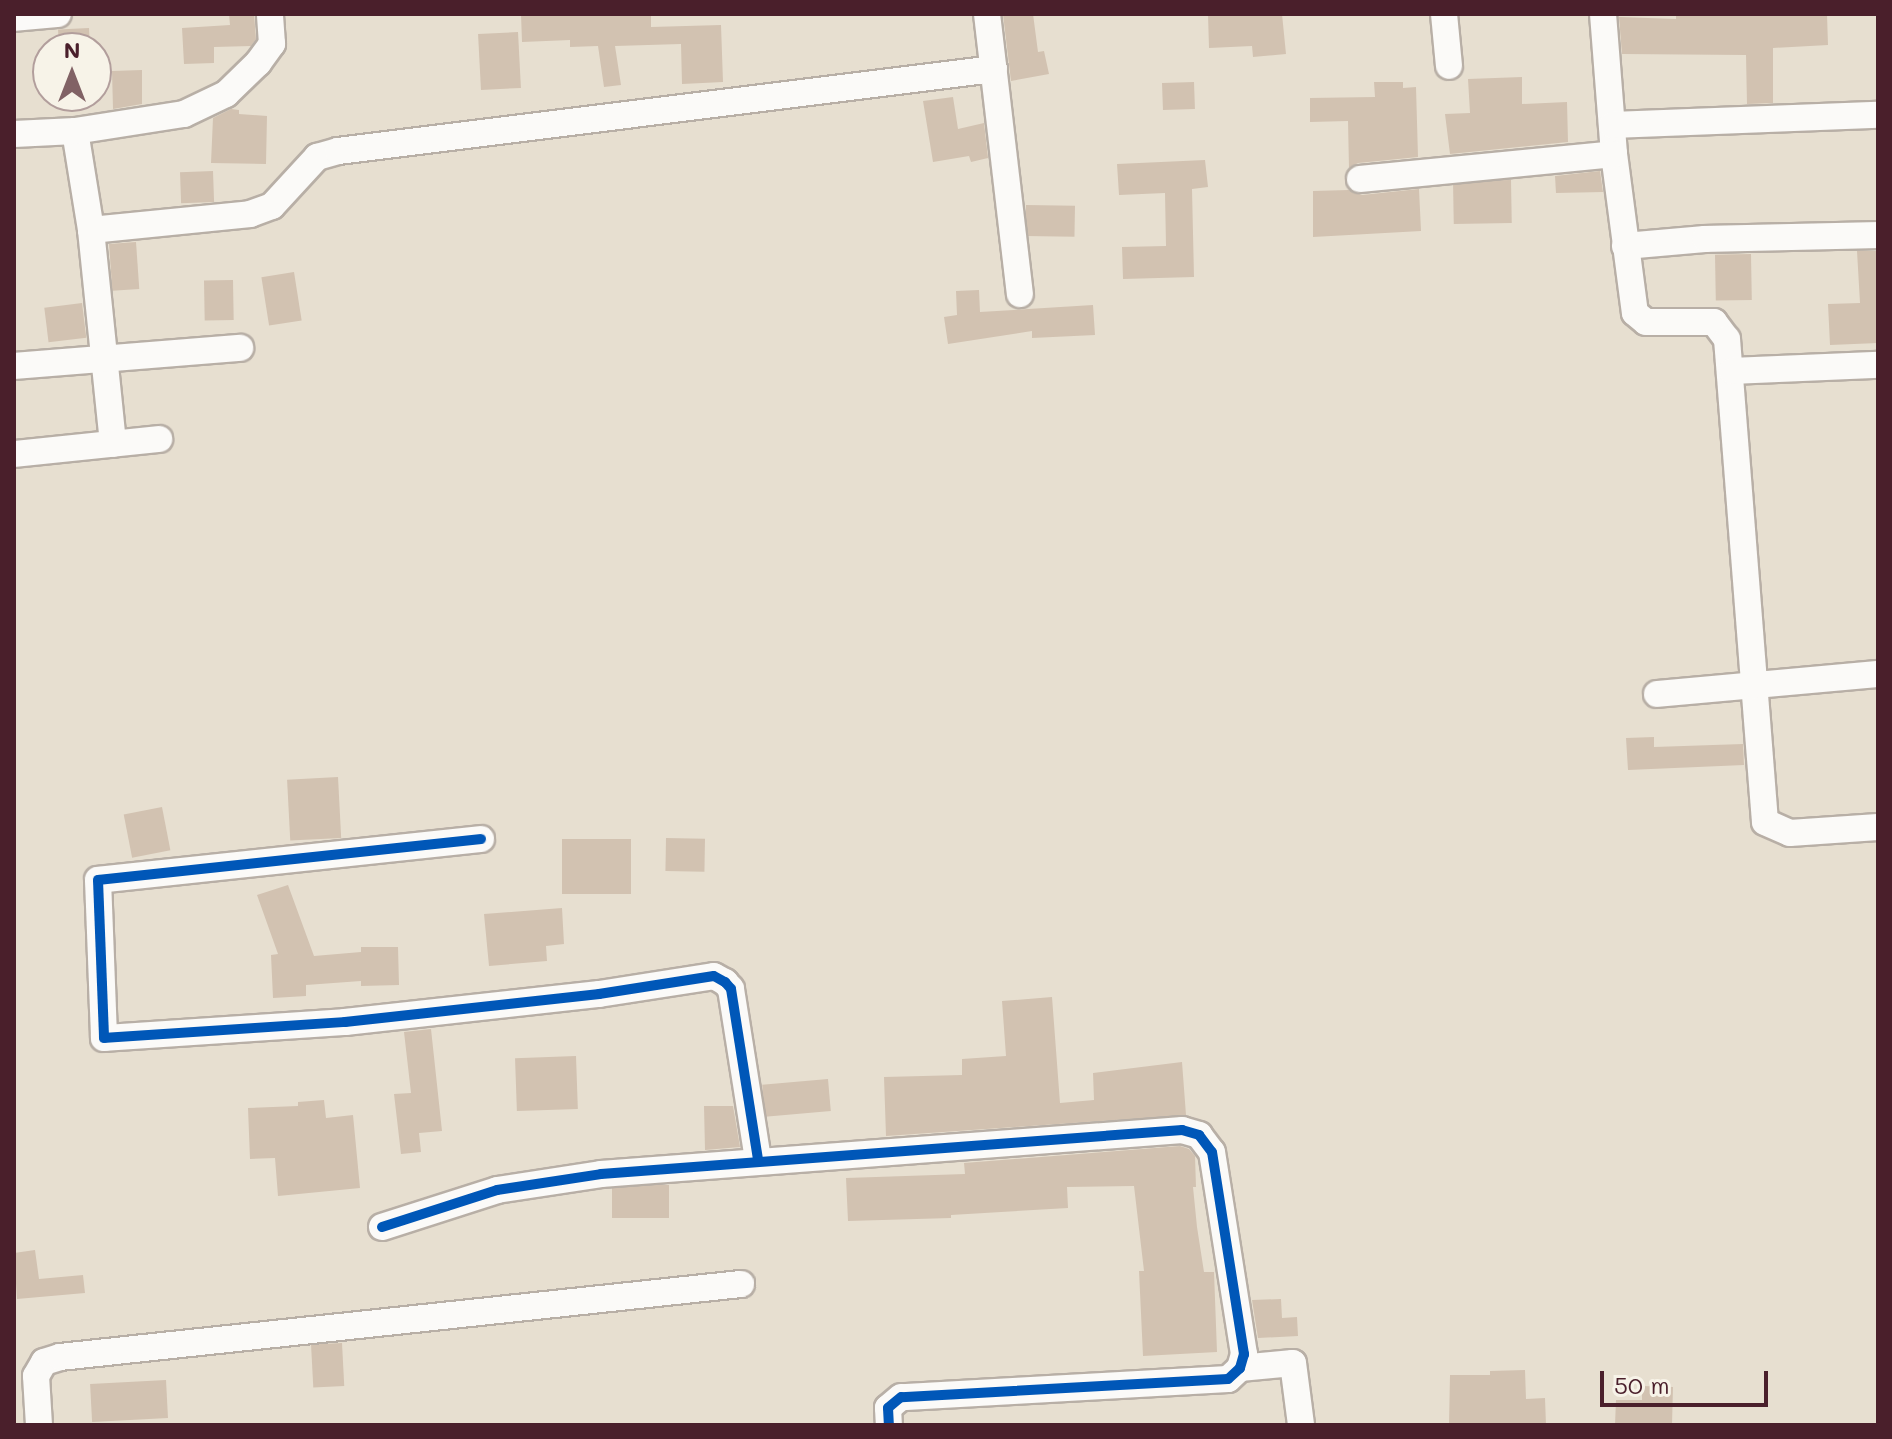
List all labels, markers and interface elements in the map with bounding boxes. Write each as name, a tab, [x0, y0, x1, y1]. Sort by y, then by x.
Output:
north arrow	[32, 32, 112, 112]
text: N	[64, 35, 80, 64]
scale bar	[1604, 1355, 1772, 1405]
text: 50 m	[1614, 1369, 1670, 1400]

